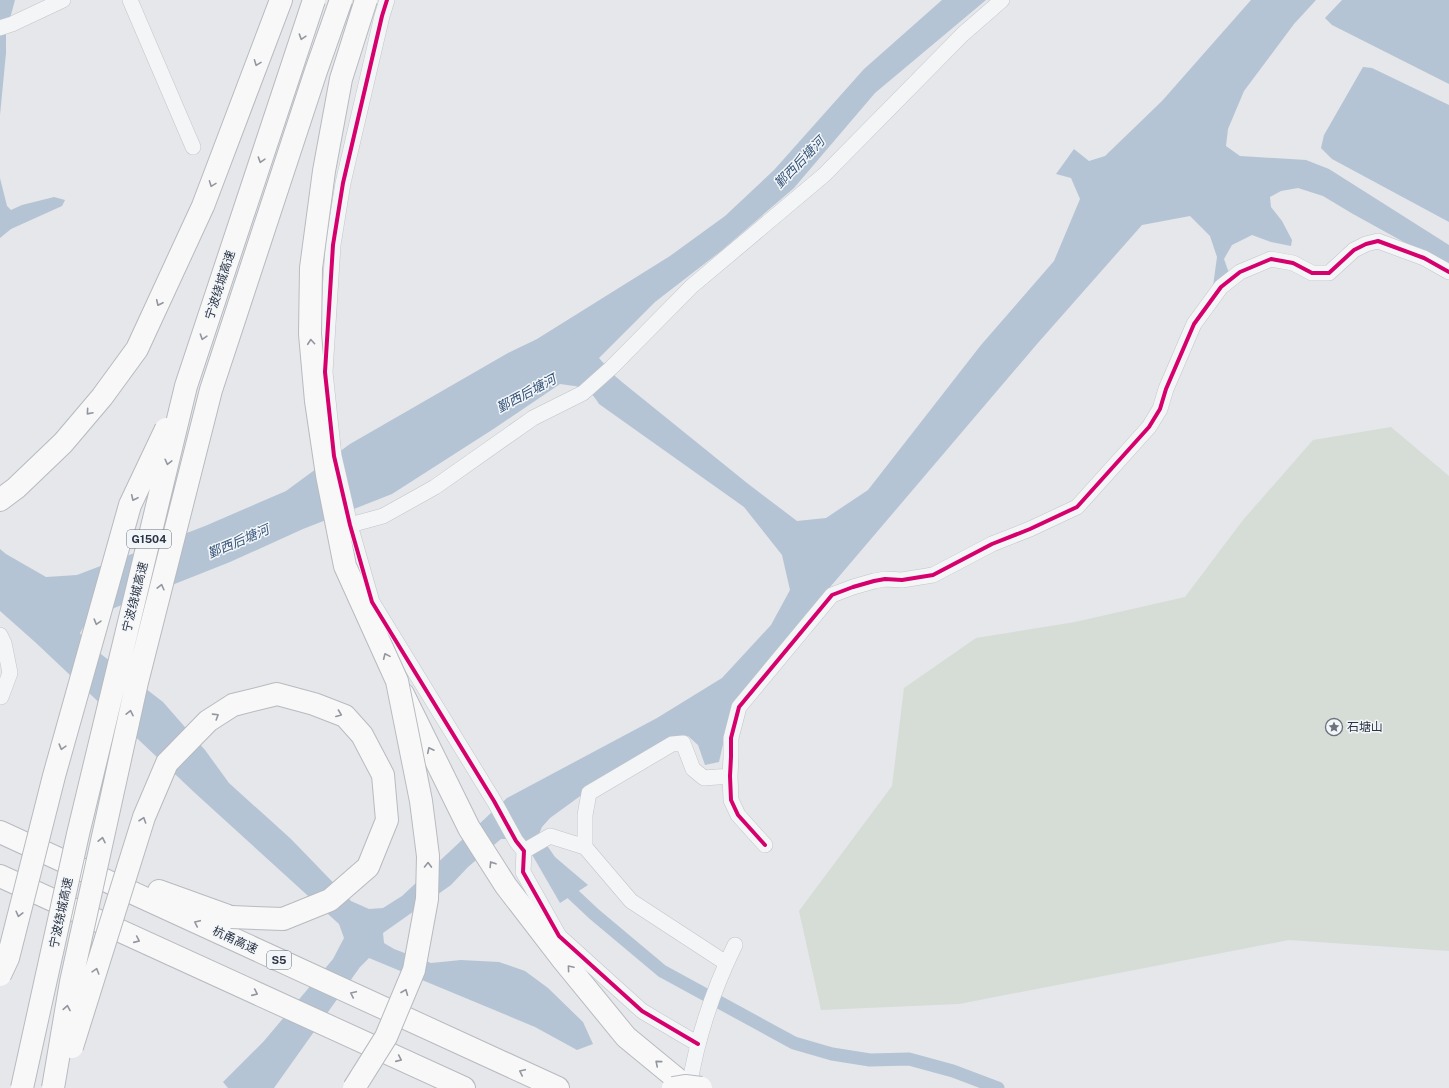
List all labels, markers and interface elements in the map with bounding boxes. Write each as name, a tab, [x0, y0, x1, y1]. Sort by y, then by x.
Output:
one-way arrow	[298, 33, 307, 40]
one-way arrow	[254, 59, 262, 66]
water label: 鄞西后塘河	[771, 132, 829, 191]
one-way arrow	[257, 157, 266, 164]
one-way arrow	[208, 181, 216, 188]
street label: 宁波绕城高速	[202, 249, 238, 321]
one-way arrow	[156, 299, 164, 307]
one-way arrow	[199, 333, 208, 340]
one-way arrow	[306, 339, 315, 345]
water label: 鄞西后塘河	[494, 370, 561, 415]
one-way arrow	[86, 407, 94, 415]
one-way arrow	[164, 459, 173, 466]
one-way arrow	[131, 493, 139, 501]
water label: 鄞西后塘河	[205, 521, 274, 561]
road number: G1504	[127, 530, 171, 548]
street label: 宁波绕城高速	[119, 560, 151, 634]
one-way arrow	[156, 583, 165, 590]
one-way arrow	[93, 619, 102, 626]
one-way arrow	[383, 653, 391, 661]
one-way arrow	[335, 709, 342, 717]
one-way arrow	[125, 710, 133, 716]
one-way arrow	[212, 713, 219, 720]
place icon: 石塘山	[1324, 717, 1344, 737]
place label: 石塘山	[1347, 720, 1383, 734]
one-way arrow	[58, 744, 67, 751]
one-way arrow	[427, 747, 435, 754]
one-way arrow	[138, 817, 147, 824]
one-way arrow	[98, 837, 106, 843]
one-way arrow	[490, 861, 497, 868]
one-way arrow	[423, 862, 432, 868]
street label: 宁波绕城高速	[47, 876, 75, 950]
one-way arrow	[16, 911, 24, 917]
one-way arrow	[193, 920, 201, 928]
street label: 杭甬高速	[210, 924, 260, 956]
one-way arrow	[133, 935, 140, 943]
road number: S5	[267, 951, 291, 969]
one-way arrow	[567, 966, 574, 973]
one-way arrow	[91, 967, 99, 974]
one-way arrow	[252, 989, 259, 997]
one-way arrow	[400, 989, 408, 996]
one-way arrow	[350, 991, 358, 999]
one-way arrow	[62, 1005, 70, 1011]
one-way arrow	[395, 1054, 403, 1062]
one-way arrow	[655, 1061, 662, 1068]
one-way arrow	[519, 1069, 527, 1077]

